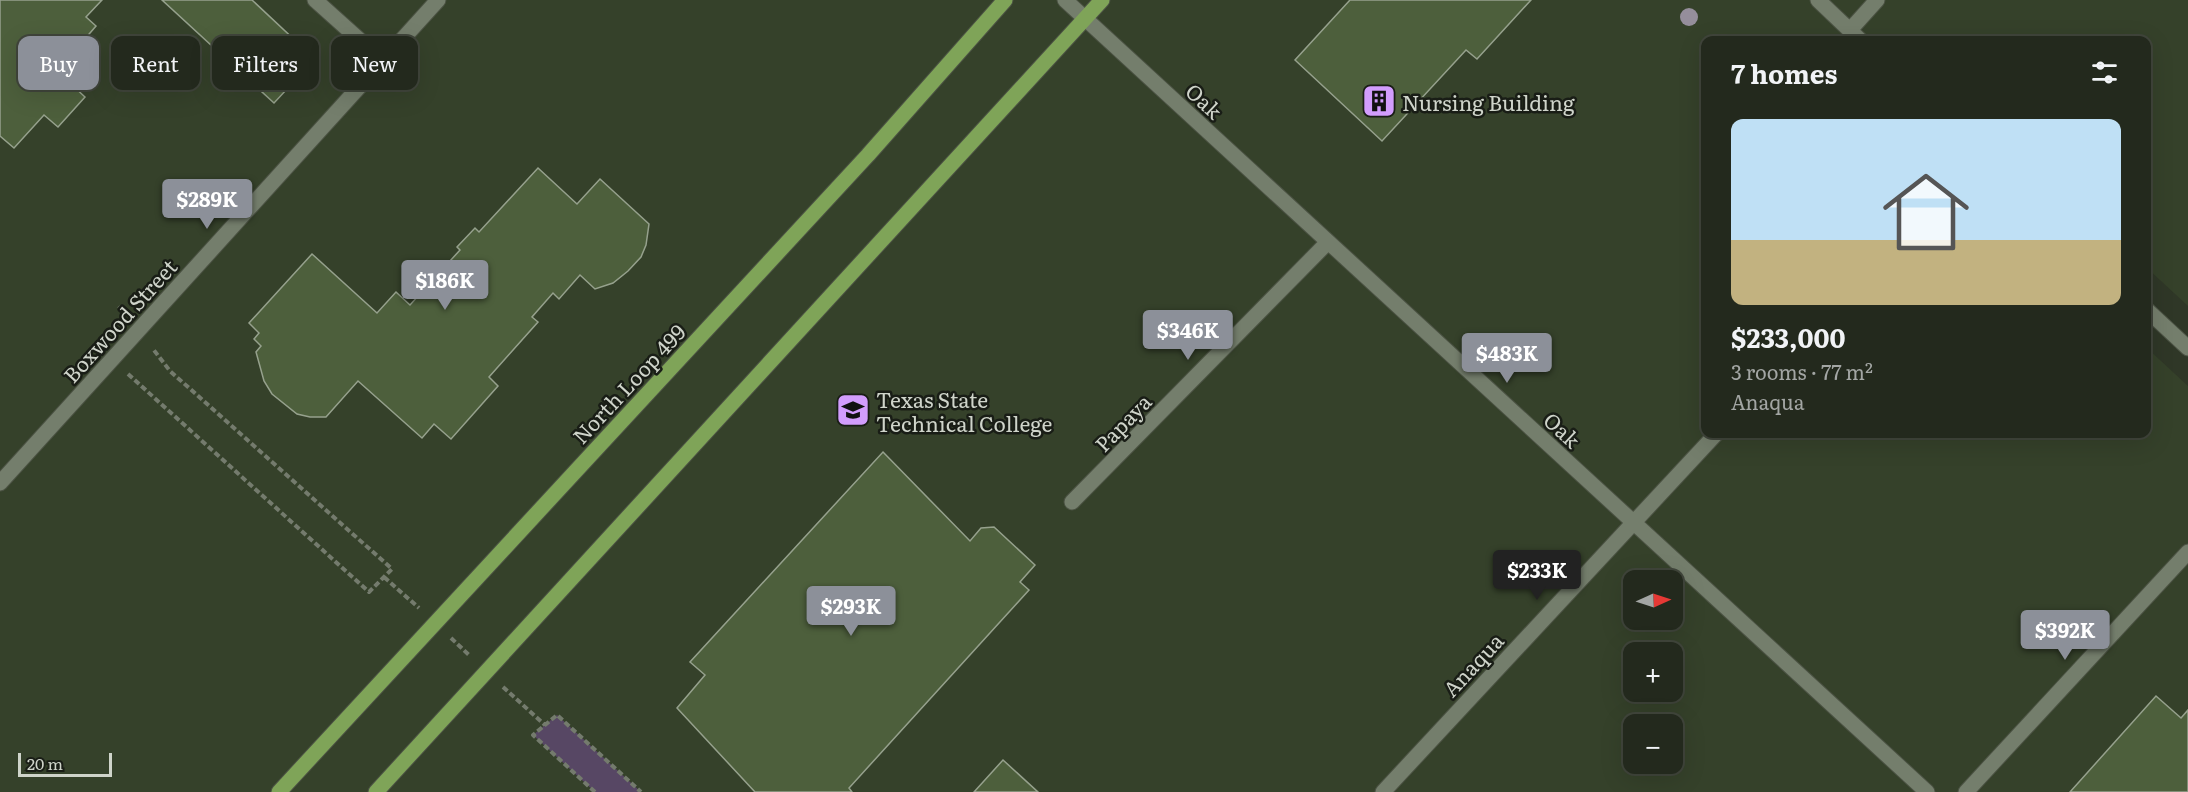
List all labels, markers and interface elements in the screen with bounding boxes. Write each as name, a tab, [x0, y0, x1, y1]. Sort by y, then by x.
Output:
chip: Buy	[18, 36, 99, 90]
chip: Rent	[111, 36, 200, 90]
chip: Filters	[212, 36, 319, 90]
chip: New	[331, 36, 418, 90]
text: 7 homes	[1731, 53, 1837, 92]
icon: filters	[2088, 56, 2121, 89]
street label: Oak	[1180, 75, 1230, 125]
building icon: Nursing Building	[1361, 83, 1397, 119]
place label: Nursing Building	[1402, 86, 1575, 117]
icon: home	[1872, 158, 1980, 266]
pin: $289K	[165, 179, 249, 230]
text: $289K	[176, 183, 238, 213]
street label: Boxwood Street	[55, 251, 183, 389]
pin: $186K	[403, 260, 487, 311]
text: $186K	[415, 264, 475, 294]
pin: $346K	[1146, 310, 1230, 361]
text: $346K	[1157, 314, 1219, 344]
street label: North Loop 499	[564, 316, 692, 450]
text: $233,000	[1731, 317, 1845, 356]
pin: $483K	[1465, 333, 1549, 384]
text: $483K	[1476, 337, 1538, 367]
text: 3 rooms · 77 m²	[1731, 356, 1873, 386]
place label: Texas State Technical College	[876, 383, 1053, 438]
street label: Papaya	[1087, 386, 1158, 458]
text: Anaqua	[1731, 386, 1804, 416]
school or university icon: Texas State Technical College	[835, 392, 871, 428]
street label: Oak	[1538, 404, 1588, 454]
pin: $233K	[1495, 550, 1579, 601]
text: $233K	[1507, 554, 1567, 584]
north arrow	[1623, 570, 1683, 630]
map controls	[1623, 570, 1683, 774]
pin: $293K	[809, 586, 893, 637]
text: $293K	[821, 590, 881, 620]
pin: $392K	[2023, 610, 2107, 661]
text: $392K	[2035, 614, 2095, 644]
street label: Anaqua	[1434, 625, 1510, 703]
button: +	[1623, 642, 1683, 702]
button: −	[1623, 714, 1683, 774]
scale bar	[18, 750, 112, 778]
text: 20 m	[27, 751, 63, 775]

